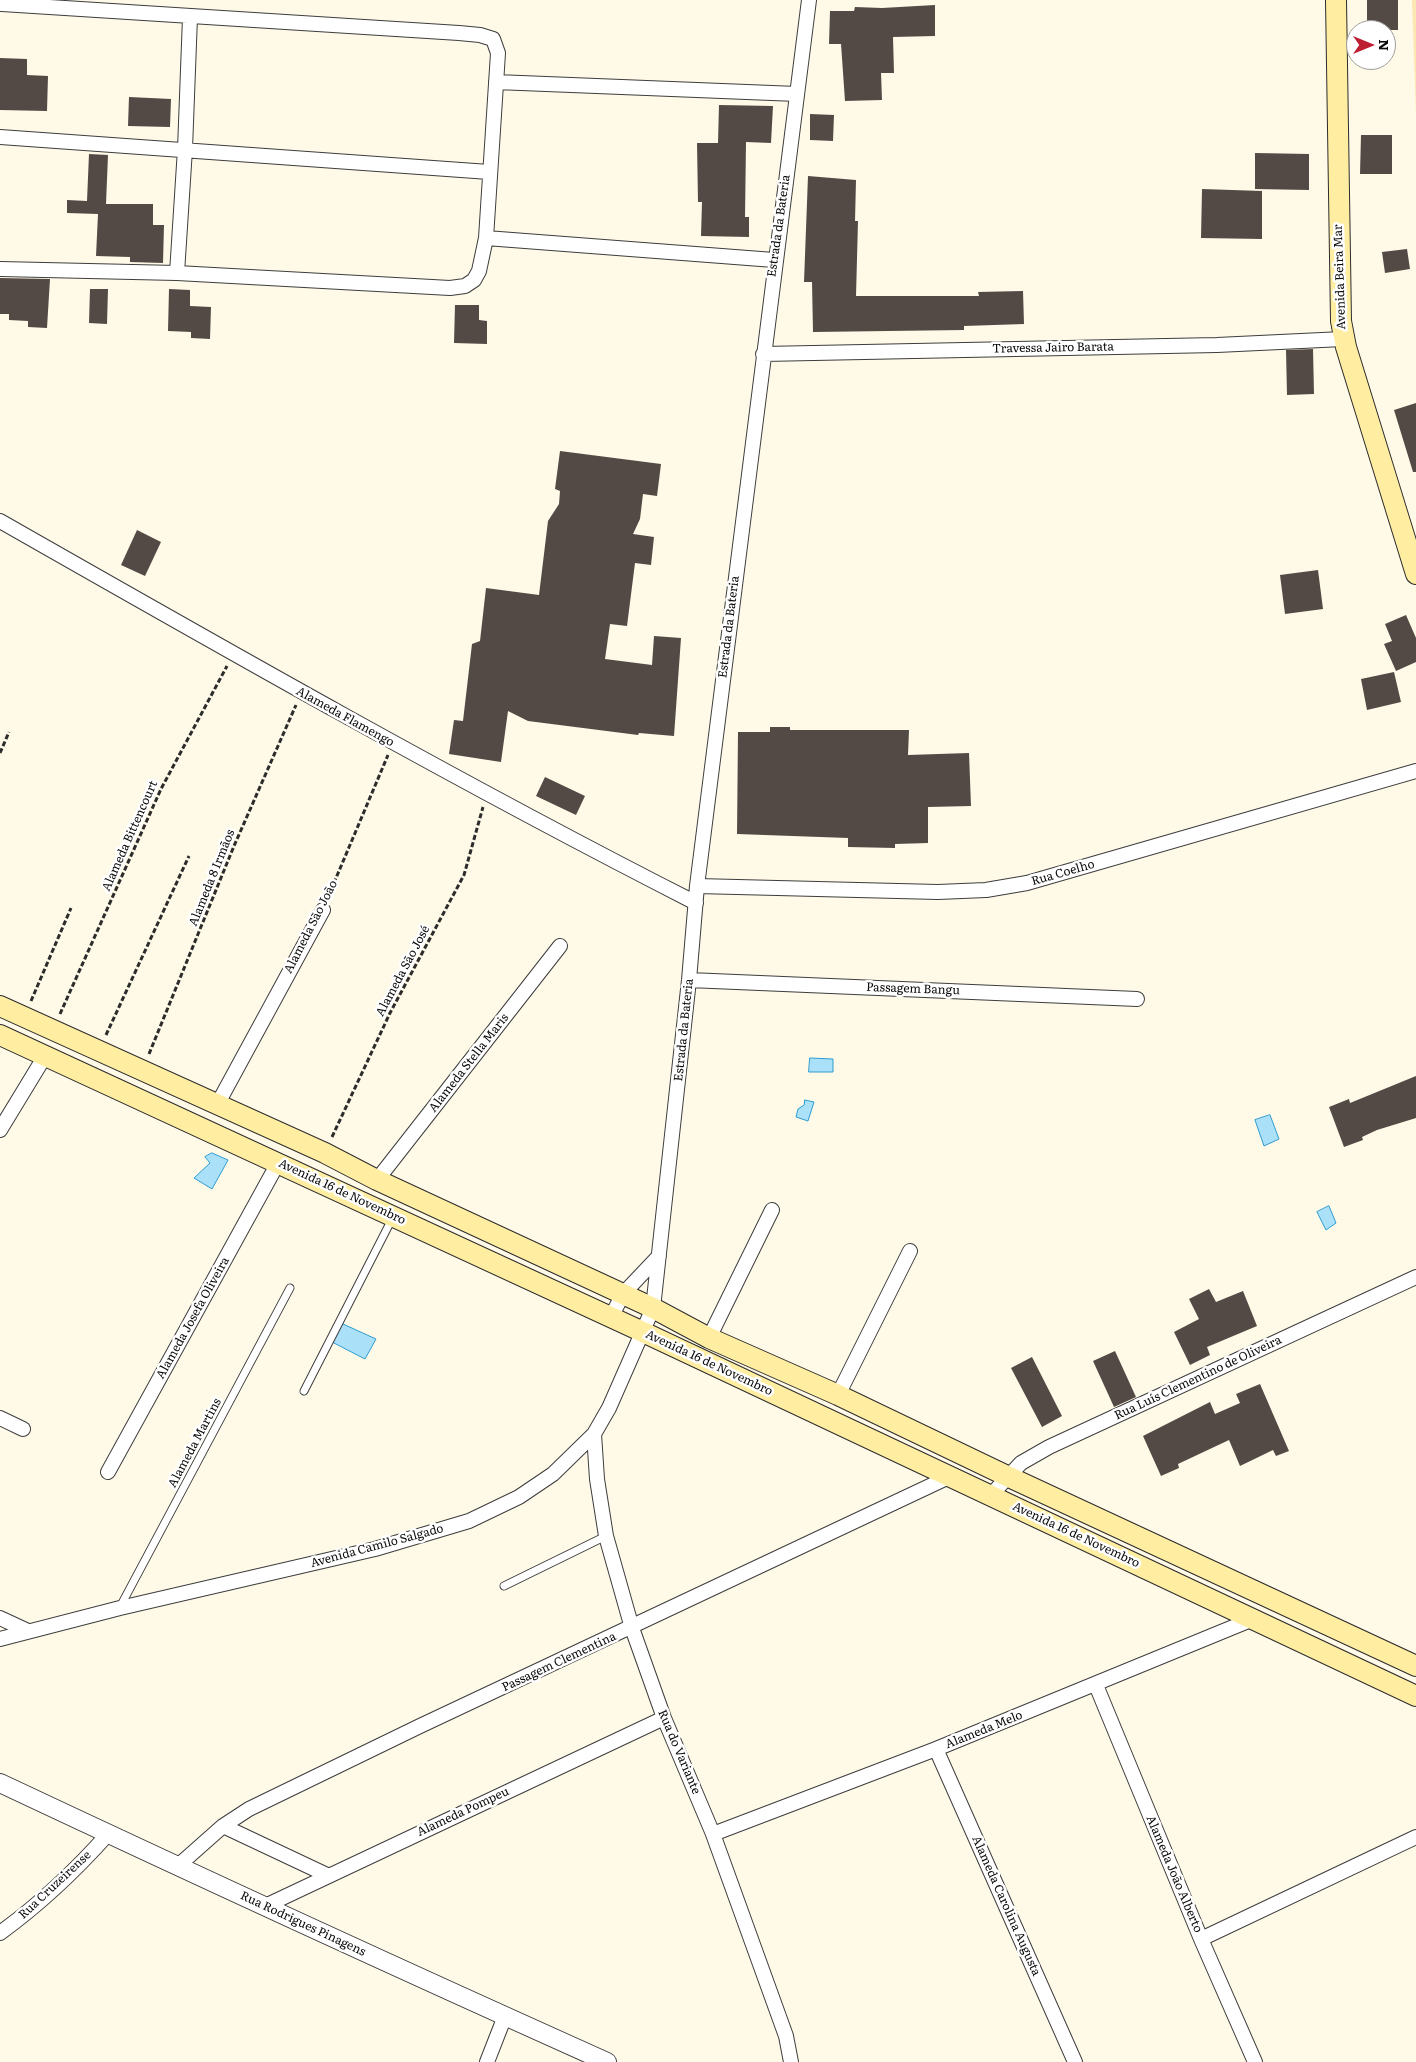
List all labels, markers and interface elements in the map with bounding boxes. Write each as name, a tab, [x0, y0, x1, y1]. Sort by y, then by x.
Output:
north arrow	[1346, 20, 1396, 70]
text: N	[1375, 39, 1395, 51]
street label: Estrada da Bateria	[765, 174, 793, 278]
street label: Avenida Beira Mar	[1331, 224, 1349, 330]
street label: Travessa Jairo Barata	[992, 340, 1114, 356]
street label: Estrada da Bateria	[716, 575, 742, 679]
street label: Alameda Flamengo	[293, 684, 397, 750]
street label: Alameda Bittencourt	[99, 779, 161, 893]
street label: Alameda 8 Irmãos	[186, 828, 238, 928]
street label: Rua Coelho	[1030, 857, 1096, 889]
street label: Alameda São João	[281, 878, 341, 976]
street label: Alameda São José	[373, 923, 433, 1019]
street label: Estrada da Bateria	[671, 978, 697, 1082]
street label: Passagem Bangu	[866, 980, 960, 998]
street label: Alameda Stella Maris	[426, 1011, 512, 1115]
street label: Avenida 16 de Novembro	[276, 1156, 408, 1228]
street label: Alameda Josefa Oliveira	[153, 1255, 233, 1381]
street label: Avenida 16 de Novembro	[643, 1327, 775, 1399]
street label: Rua Luís Clementino de Oliveira	[1112, 1333, 1284, 1423]
street label: Alameda Martins	[165, 1396, 225, 1490]
street label: Avenida 16 de Novembro	[1010, 1499, 1142, 1571]
street label: Avenida Camilo Salgado	[309, 1521, 445, 1571]
street label: Passagem Clementina	[500, 1629, 618, 1695]
street label: Rua do Variante	[655, 1708, 703, 1796]
street label: Alameda Melo	[943, 1708, 1025, 1752]
street label: Alameda Pompeu	[415, 1784, 511, 1840]
street label: Alameda João Alberto	[1143, 1813, 1205, 1935]
street label: Alameda Carolina Augusta	[969, 1834, 1043, 1978]
street label: Rua Cruzeirense	[16, 1848, 94, 1922]
street label: Rua Rodrigues Pinagens	[238, 1889, 368, 1959]

